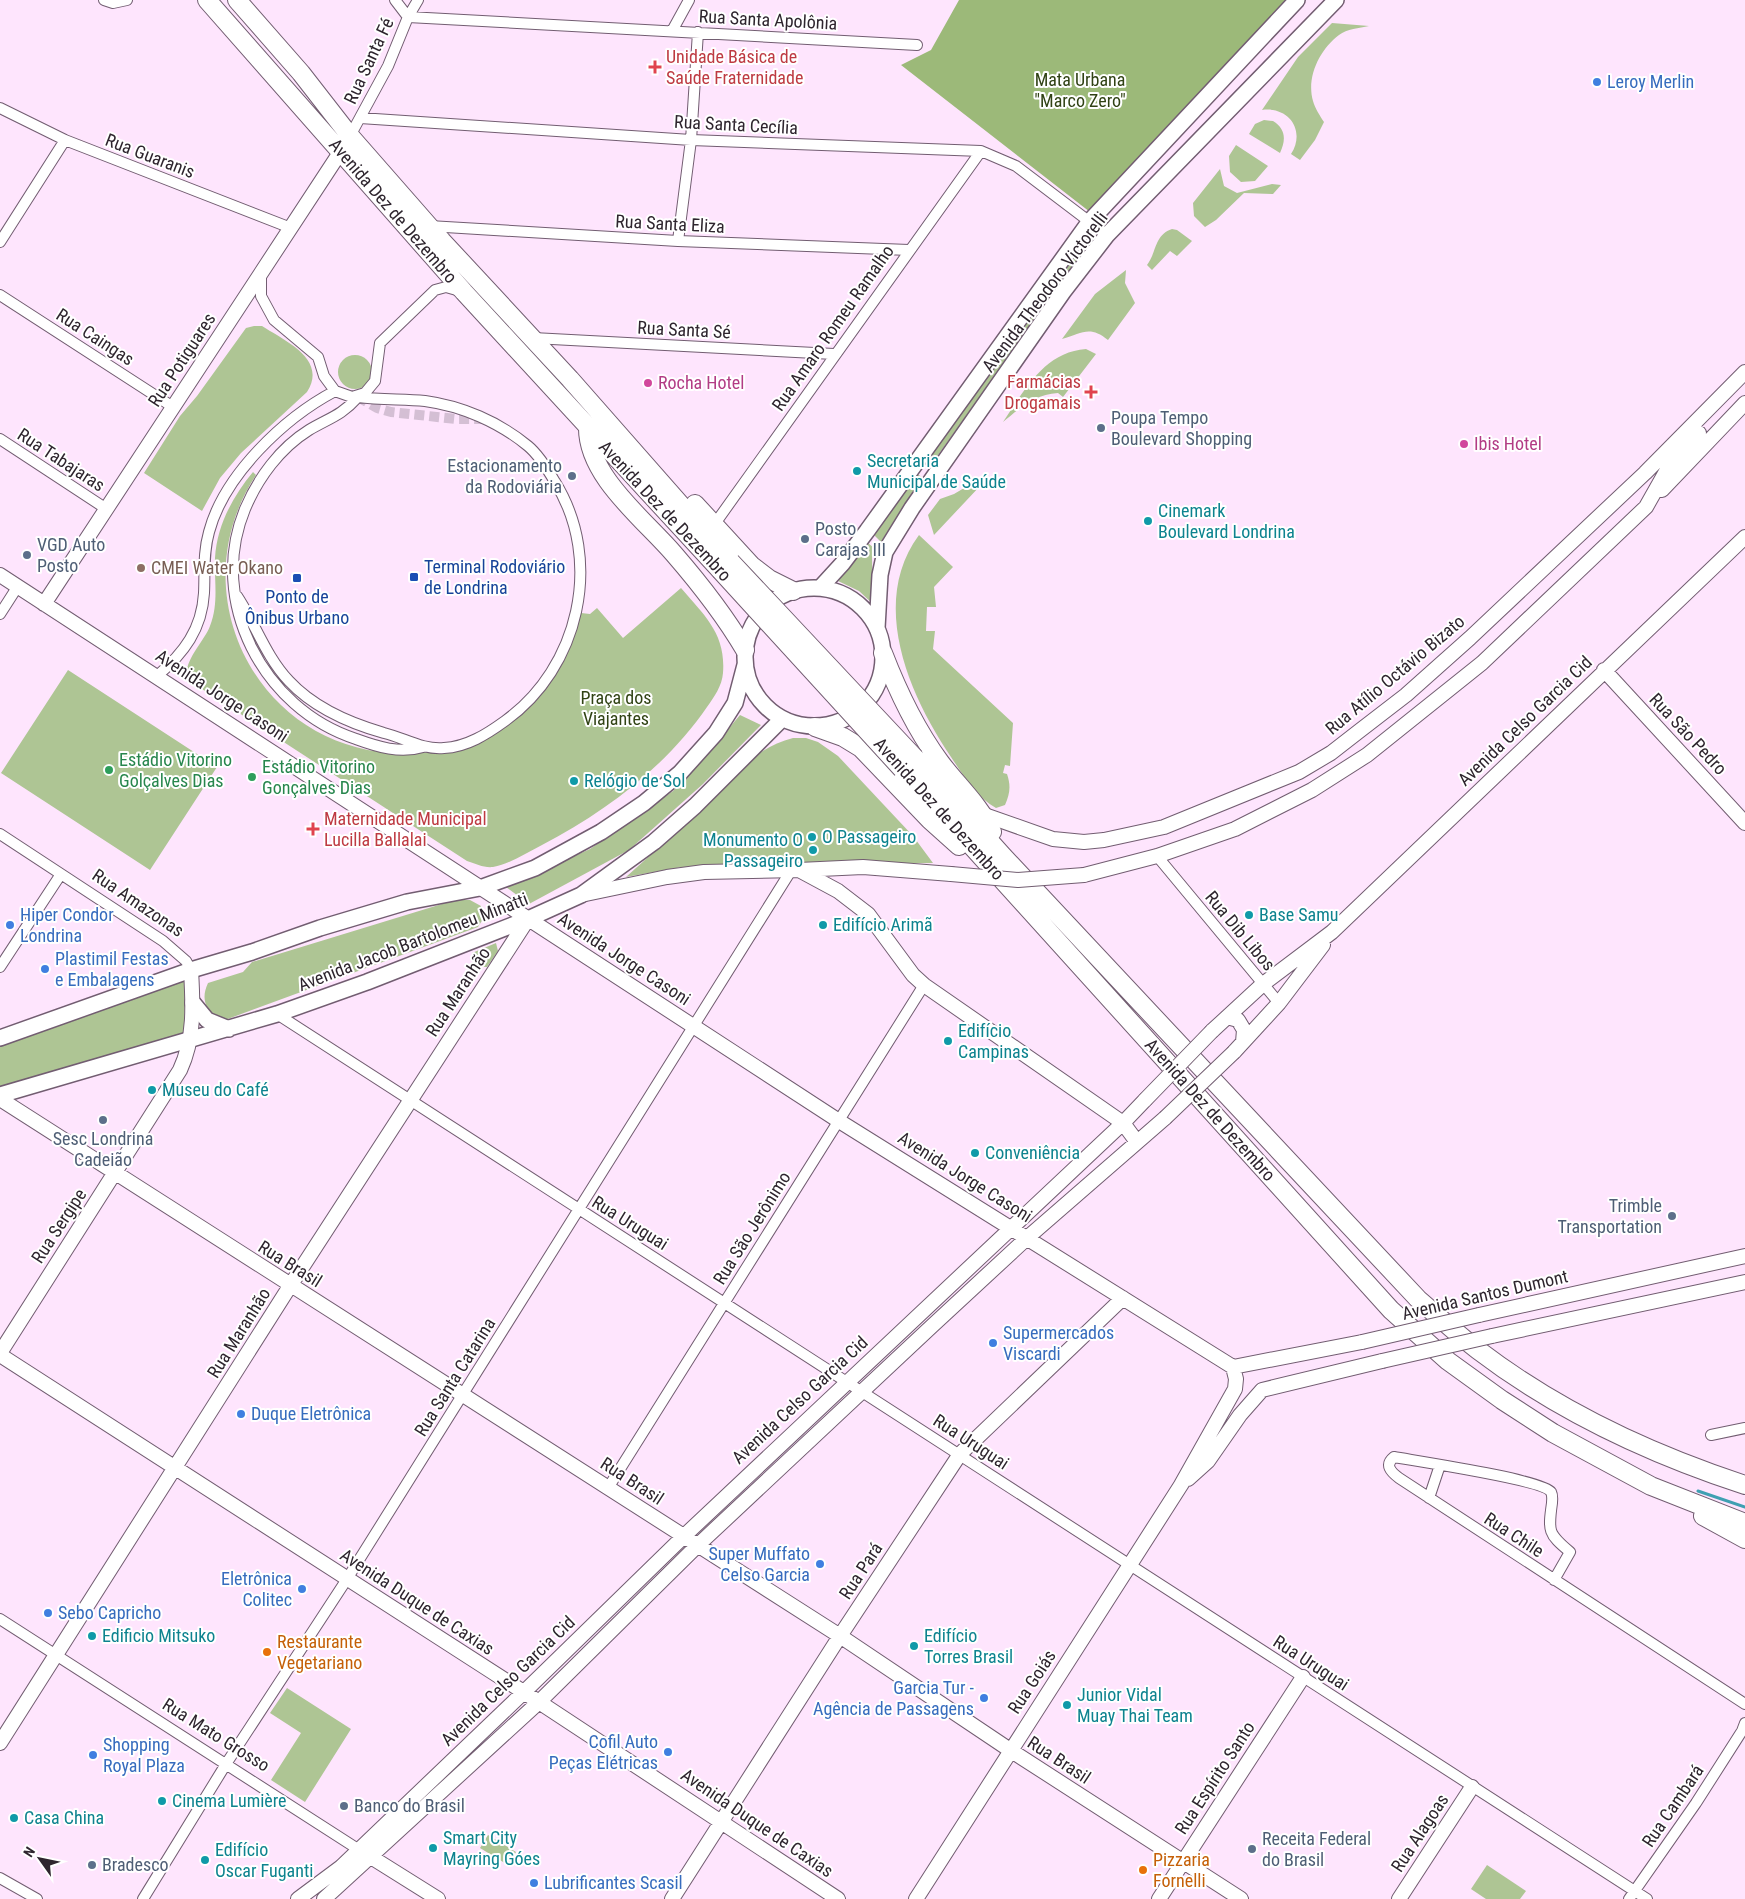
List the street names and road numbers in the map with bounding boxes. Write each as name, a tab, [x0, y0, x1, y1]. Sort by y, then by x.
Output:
street label: Rua Santa Apolônia	[698, 5, 838, 34]
street label: Rua Santa Fé	[339, 14, 398, 107]
street label: Rua Santa Cecília	[674, 111, 798, 138]
street label: Rua Guaranis	[103, 129, 198, 182]
street label: Avenida Dez de Dezembro	[325, 134, 462, 287]
street label: Avenida Theodoro Victorelli	[978, 208, 1112, 376]
street label: Rua Santa Eliza	[615, 210, 725, 237]
street label: Rua Amaro Romeu Ramalho	[767, 241, 898, 415]
street label: Rua Caingas	[52, 304, 138, 369]
street label: Rua Potiguares	[143, 309, 220, 411]
street label: Rua Santa Sé	[637, 317, 731, 342]
street label: Rua Tabajaras	[14, 424, 109, 496]
street label: Avenida Dez de Dezembro	[595, 436, 736, 585]
street label: Rua Atílio Octávio Bizato	[1321, 610, 1468, 739]
street label: Avenida Jorge Casoni	[152, 645, 293, 746]
street label: Avenida Celso Garcia Cid	[1453, 651, 1596, 790]
street label: Rua São Pedro	[1645, 689, 1731, 779]
street label: Avenida Dez de Dezembro	[870, 733, 1009, 884]
street label: Rua Amazonas	[89, 864, 188, 941]
street label: Rua Dib Libos	[1201, 887, 1280, 975]
street label: Avenida Jacob Bartolomeu Minatti	[295, 888, 531, 995]
street label: Avenida Jorge Casoni	[554, 908, 695, 1009]
street label: Rua Maranhão	[421, 943, 494, 1040]
street label: Avenida Dez de Dezembro	[1141, 1034, 1280, 1185]
street label: Avenida Jorge Casoni	[894, 1127, 1036, 1226]
street label: Rua São Jerônimo	[708, 1167, 795, 1288]
street label: Rua Sergipe	[27, 1185, 90, 1267]
street label: Rua Uruguai	[588, 1191, 672, 1254]
street label: Rua Brasil	[255, 1236, 326, 1291]
street label: Avenida Santos Dumont	[1400, 1265, 1570, 1324]
street label: Rua Maranhão	[203, 1284, 275, 1382]
street label: Rua Santa Catarina	[410, 1314, 499, 1440]
street label: Avenida Celso Garcia Cid	[728, 1331, 872, 1468]
street label: Rua Uruguai	[930, 1409, 1013, 1474]
street label: Rua Brasil	[597, 1452, 668, 1509]
street label: Rua Chile	[1481, 1508, 1548, 1562]
street label: Rua Pará	[835, 1538, 887, 1603]
street label: Avenida Duque de Caxias	[337, 1544, 498, 1659]
street label: Avenida Celso Garcia Cid	[436, 1611, 579, 1750]
street label: Rua Uruguai	[1270, 1630, 1353, 1695]
street label: Rua Goiás	[1003, 1646, 1060, 1717]
street label: Rua Mato Grosso	[159, 1693, 274, 1776]
street label: Rua Espírito Santo	[1170, 1717, 1259, 1838]
street label: Rua Brasil	[1024, 1731, 1095, 1788]
street label: Rua Cambará	[1637, 1761, 1708, 1851]
street label: Avenida Duque de Caxias	[677, 1764, 837, 1881]
street label: Rua Alagoas	[1387, 1790, 1453, 1876]

